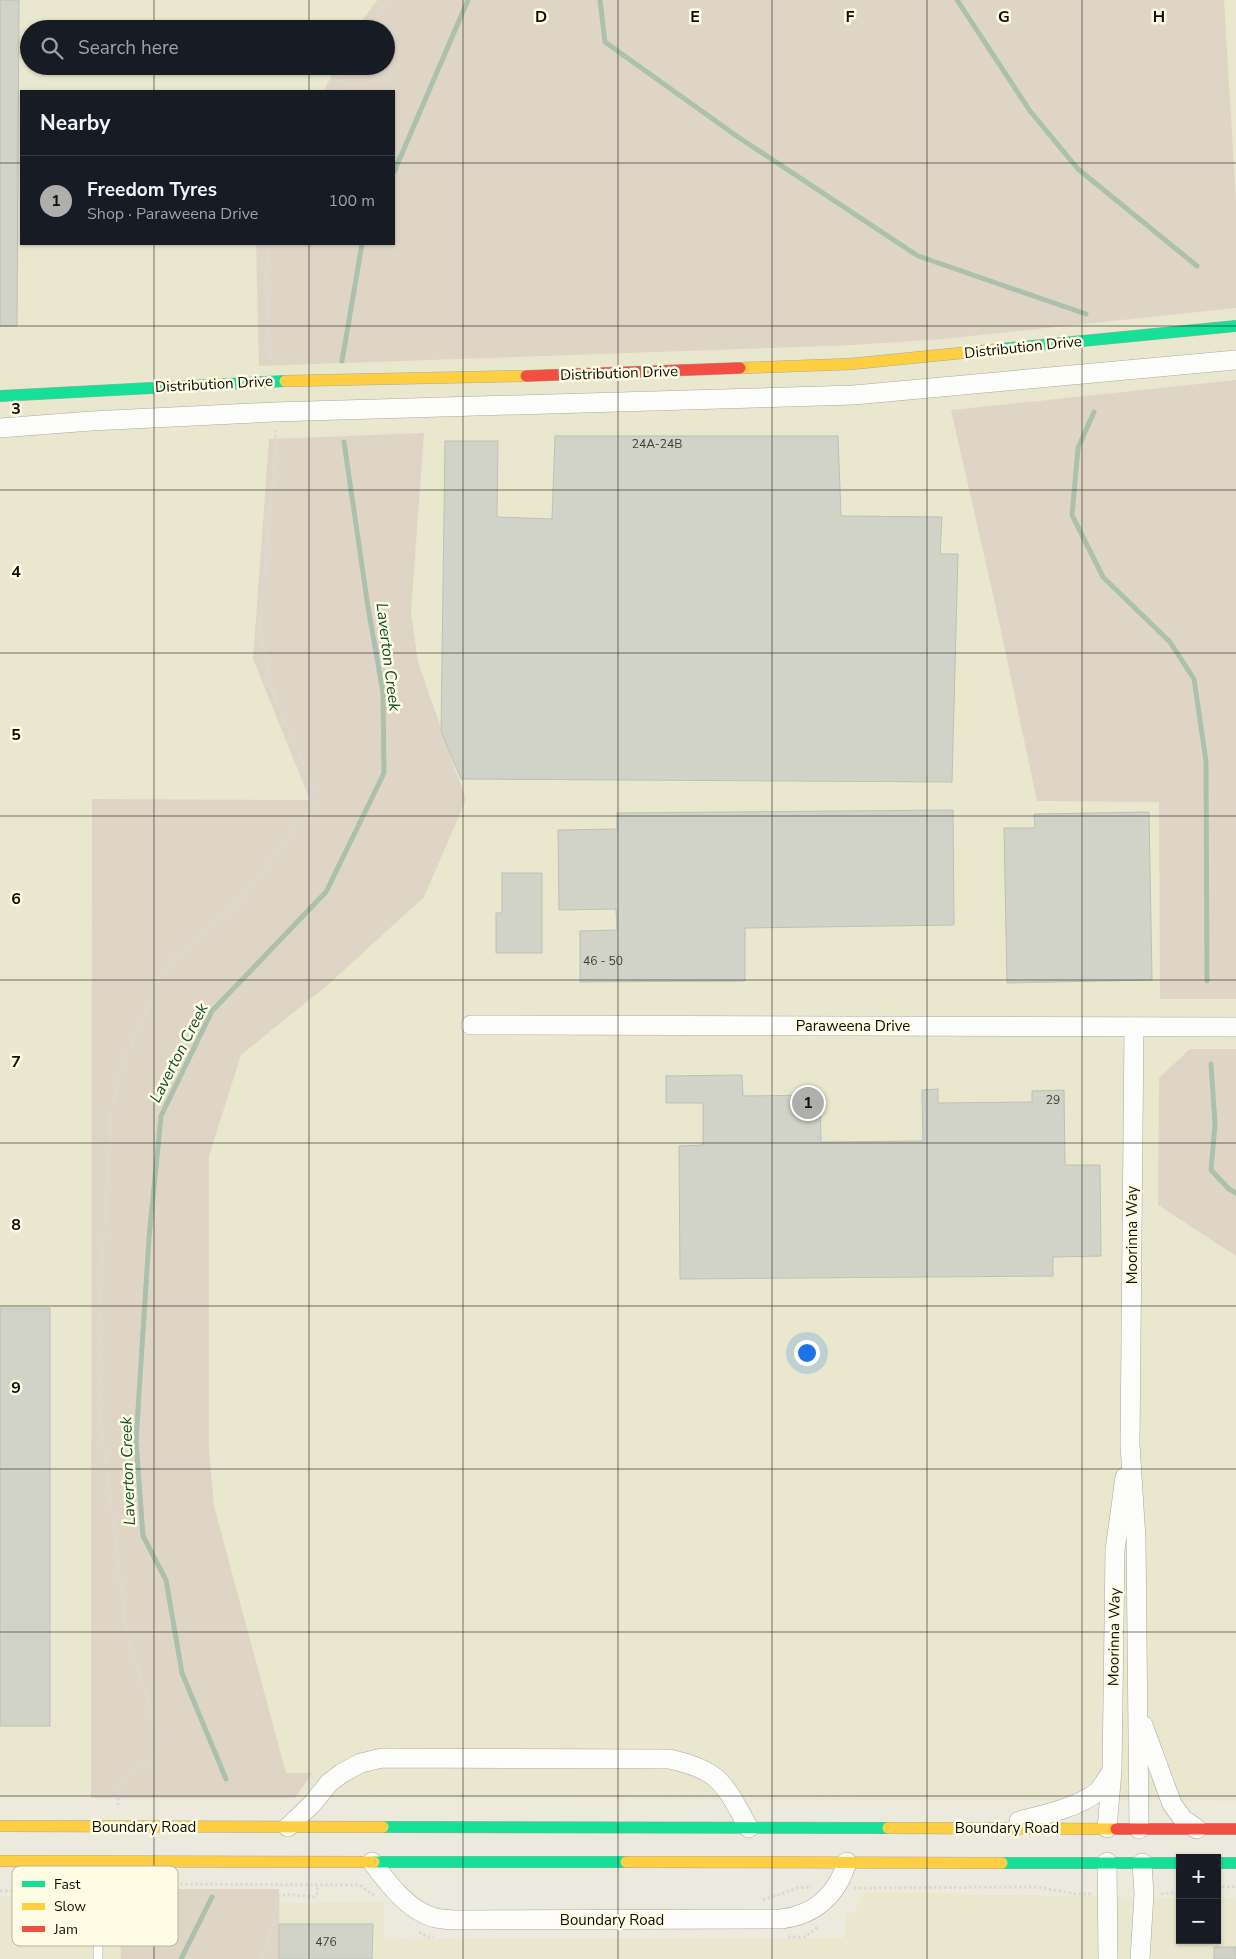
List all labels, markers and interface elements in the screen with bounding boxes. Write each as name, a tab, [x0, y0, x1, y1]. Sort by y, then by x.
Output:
text: D	[535, 6, 547, 28]
text: E	[690, 6, 700, 28]
text: F	[846, 6, 855, 28]
text: G	[998, 6, 1010, 28]
text: H	[1153, 6, 1165, 28]
search box	[20, 20, 395, 75]
icon: search	[38, 34, 66, 62]
text: Search here	[78, 35, 179, 61]
text: Nearby	[40, 109, 110, 137]
text: Freedom Tyres	[87, 177, 217, 203]
text: 1	[51, 190, 61, 212]
text: 100 m	[328, 190, 375, 212]
text: Shop · Paraweena Drive	[87, 203, 258, 225]
street label: Distribution Drive	[963, 331, 1083, 363]
street label: Distribution Drive	[560, 361, 678, 385]
street label: Distribution Drive	[155, 371, 273, 397]
text: 3	[11, 398, 21, 420]
house number: 24A-24B	[632, 436, 682, 452]
text: 4	[11, 561, 21, 583]
water label: Laverton Creek	[370, 602, 406, 713]
text: 5	[11, 724, 21, 746]
text: 6	[11, 888, 21, 910]
house number: 46 - 50	[583, 953, 623, 969]
water label: Laverton Creek	[144, 999, 214, 1107]
street label: Paraweena Drive	[796, 1016, 910, 1036]
text: 7	[11, 1051, 21, 1073]
pin: 1	[792, 1084, 824, 1122]
house number: 29	[1046, 1092, 1060, 1108]
street label: Moorinna Way	[1122, 1185, 1142, 1284]
text: 8	[11, 1214, 21, 1236]
your location	[794, 1340, 820, 1366]
text: 9	[11, 1377, 21, 1399]
water label: Laverton Creek	[115, 1415, 141, 1526]
street label: Moorinna Way	[1103, 1587, 1125, 1686]
street label: Boundary Road	[92, 1817, 196, 1837]
street label: Boundary Road	[955, 1818, 1059, 1838]
map controls	[1176, 1854, 1221, 1944]
button: +	[1176, 1854, 1221, 1899]
legend	[12, 1866, 178, 1946]
text: Fast	[54, 1875, 80, 1894]
text: Slow	[54, 1897, 86, 1916]
button: −	[1176, 1899, 1221, 1944]
street label: Boundary Road	[560, 1910, 664, 1930]
text: Jam	[53, 1920, 78, 1939]
house number: 476	[315, 1934, 337, 1950]

